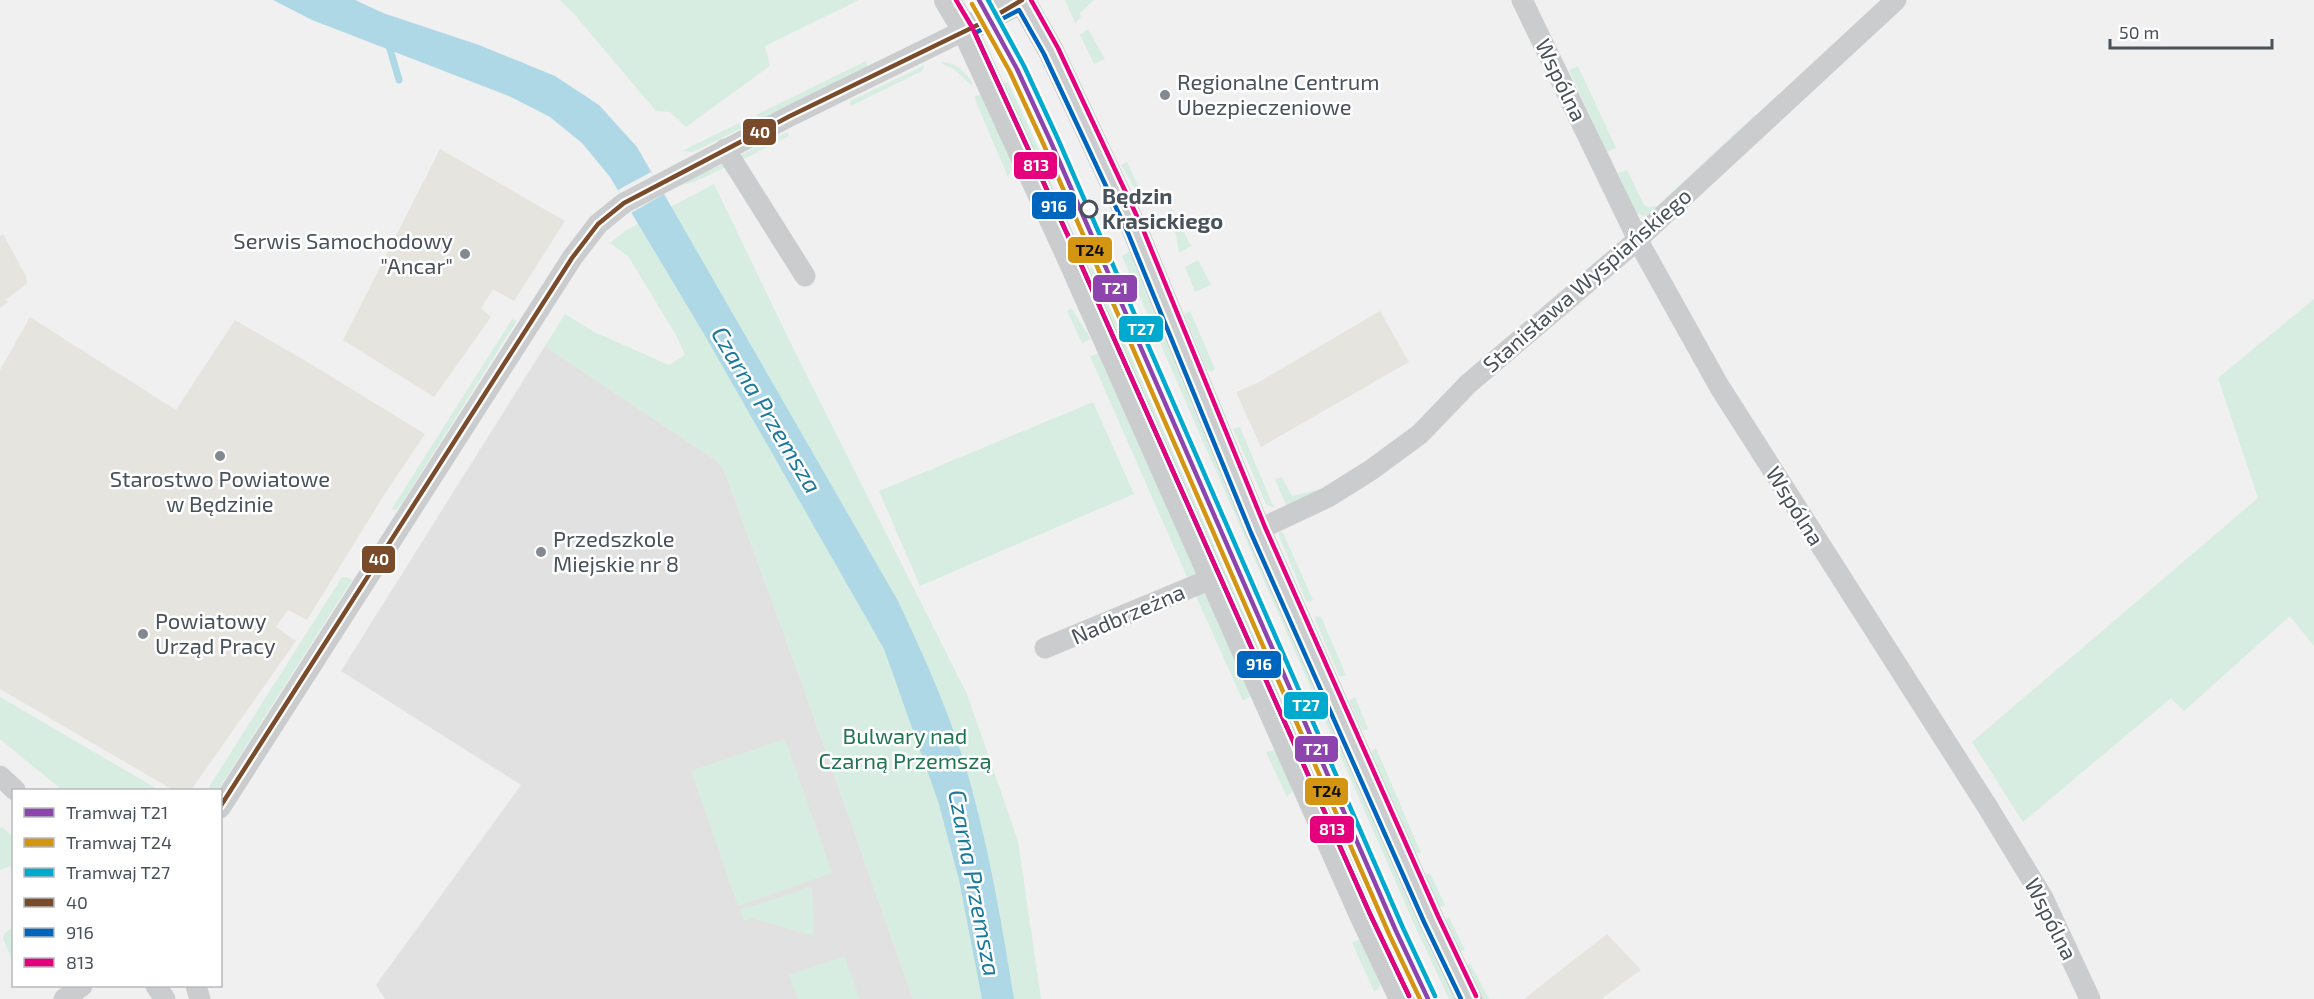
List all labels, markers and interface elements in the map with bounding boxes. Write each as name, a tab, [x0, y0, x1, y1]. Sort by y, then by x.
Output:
scale bar	[2110, 12, 2272, 50]
text: 50 m	[2119, 21, 2159, 43]
street label: Wspólna	[1531, 34, 1593, 125]
place label: Regionalne Centrum Ubezpieczeniowe	[1177, 68, 1380, 119]
marker: Regionalne Centrum Ubezpieczeniowe	[1158, 88, 1172, 102]
line badge: 40	[742, 118, 777, 146]
text: 40	[750, 122, 770, 141]
line badge: 813	[1013, 151, 1058, 180]
text: 813	[1023, 155, 1049, 174]
place label: Będzin Krasickiego	[1102, 182, 1223, 233]
street label: Stanisława Wyspiańskiego	[1477, 182, 1696, 377]
line badge: 916	[1031, 191, 1077, 220]
text: 916	[1041, 196, 1067, 215]
marker: Będzin Krasickiego	[1080, 200, 1098, 218]
place label: Serwis Samochodowy "Ancar"	[233, 227, 453, 278]
line badge: T24	[1067, 236, 1113, 264]
text: T24	[1075, 240, 1105, 259]
marker: Serwis Samochodowy "Ancar"	[458, 247, 472, 261]
line badge: T21	[1092, 274, 1138, 303]
text: T21	[1102, 278, 1128, 297]
line badge: T27	[1118, 315, 1164, 343]
text: T27	[1127, 319, 1155, 338]
water label: Czarna Przemsza	[706, 321, 829, 498]
marker: Starostwo Powiatowe w Będzinie	[213, 449, 227, 463]
street label: Wspólna	[1761, 461, 1830, 550]
place label: Starostwo Powiatowe w Będzinie	[110, 465, 330, 516]
place label: Przedszkole Miejskie nr 8	[553, 525, 679, 577]
line badge: 40	[361, 545, 396, 574]
marker: Przedszkole Miejskie nr 8	[534, 545, 548, 559]
text: 40	[369, 549, 389, 568]
street label: Nadbrzeżna	[1067, 578, 1188, 649]
place label: Powiatowy Urząd Pracy	[155, 607, 276, 658]
marker: Powiatowy Urząd Pracy	[136, 627, 150, 641]
line badge: 916	[1236, 650, 1282, 679]
text: 916	[1246, 654, 1272, 673]
line badge: T27	[1283, 691, 1329, 720]
text: T27	[1292, 695, 1320, 714]
park label: Bulwary nad Czarną Przemszą	[819, 722, 992, 773]
line badge: T21	[1294, 735, 1339, 763]
text: T21	[1303, 739, 1329, 758]
line badge: T24	[1304, 777, 1349, 806]
text: T24	[1312, 781, 1342, 800]
water label: Czarna Przemsza	[943, 787, 1008, 978]
legend	[12, 789, 222, 987]
text: Tramwaj T21	[66, 801, 168, 823]
line badge: 813	[1309, 815, 1355, 844]
text: 813	[1319, 819, 1345, 838]
text: Tramwaj T24	[66, 831, 172, 853]
text: Tramwaj T27	[66, 861, 170, 883]
street label: Wspólna	[2020, 873, 2084, 964]
text: 40	[66, 891, 88, 913]
text: 916	[66, 921, 94, 943]
text: 813	[66, 951, 94, 973]

